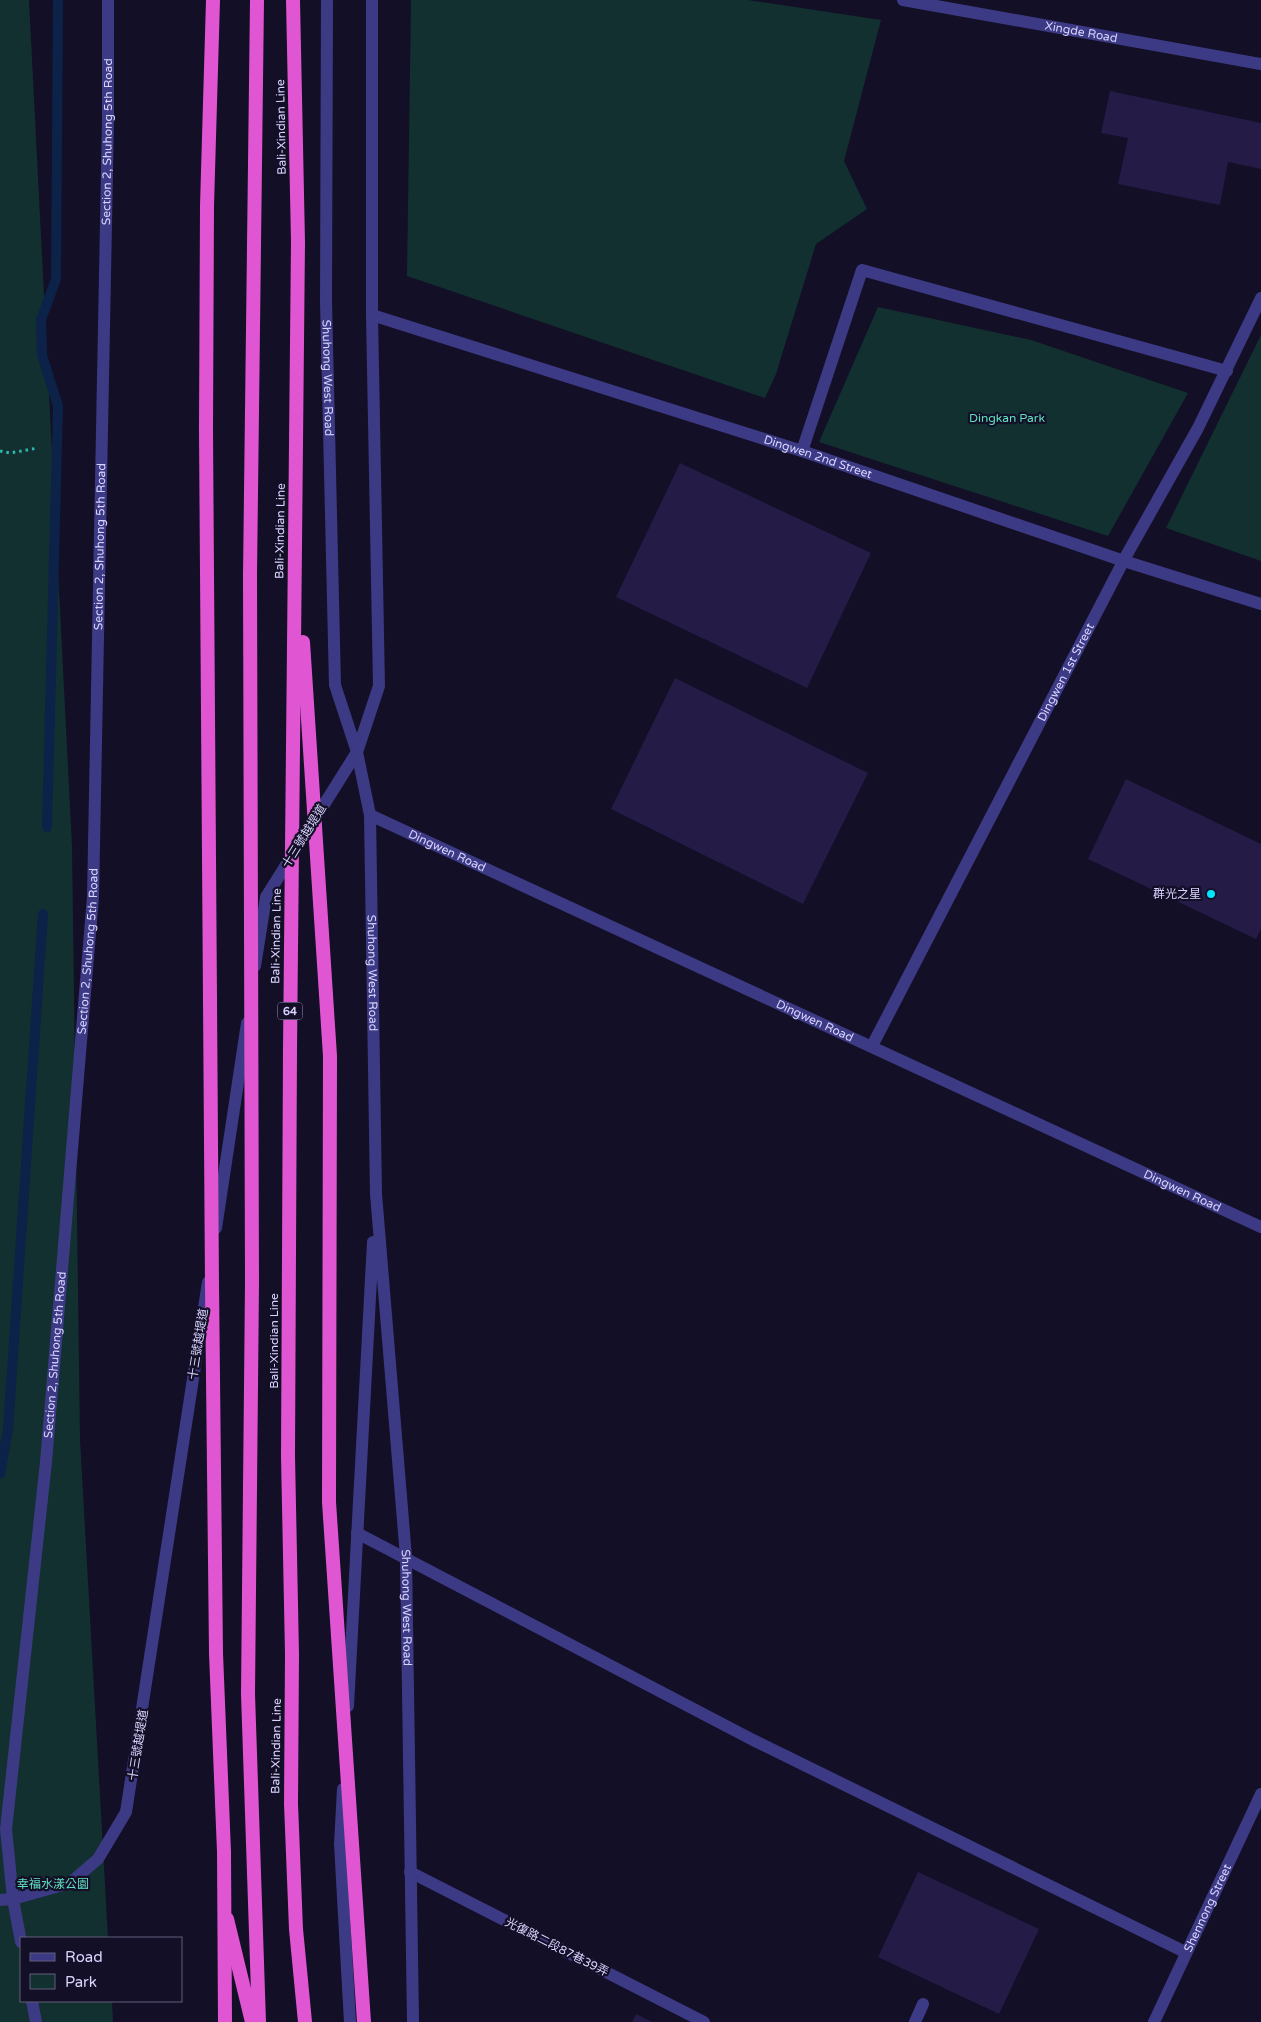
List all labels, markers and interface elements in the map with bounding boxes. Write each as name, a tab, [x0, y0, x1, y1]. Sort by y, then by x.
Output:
street label: Xingde Road	[1044, 18, 1119, 45]
street label: Section 2, Shuhong 5th Road	[99, 58, 115, 225]
street label: Bali-Xindian Line	[273, 79, 289, 175]
street label: Shuhong West Road	[319, 320, 336, 436]
park label: Dingkan Park	[969, 411, 1045, 425]
street label: Dingwen 2nd Street	[762, 432, 874, 482]
street label: Section 2, Shuhong 5th Road	[91, 463, 108, 630]
street label: Bali-Xindian Line	[272, 483, 288, 579]
street label: Dingwen 1st Street	[1035, 620, 1097, 724]
street label: 十三號越堤道	[279, 802, 329, 870]
street label: Dingwen Road	[406, 827, 488, 875]
street label: Section 2, Shuhong 5th Road	[75, 868, 101, 1035]
place label: 群光之星	[1153, 887, 1201, 901]
street label: Bali-Xindian Line	[268, 888, 284, 984]
marker: 群光之星	[1205, 888, 1217, 900]
street label: Shuhong West Road	[365, 915, 380, 1031]
street label: Dingwen Road	[774, 997, 856, 1045]
road number: 64	[278, 1002, 302, 1019]
street label: Dingwen Road	[1141, 1167, 1223, 1215]
street label: Section 2, Shuhong 5th Road	[41, 1271, 69, 1439]
street label: Bali-Xindian Line	[267, 1293, 281, 1389]
street label: 十三號越堤道	[185, 1307, 211, 1381]
street label: Shuhong West Road	[398, 1549, 415, 1666]
street label: Bali-Xindian Line	[268, 1698, 284, 1794]
street label: 十三號越堤道	[125, 1708, 151, 1782]
street label: Shennong Street	[1181, 1861, 1234, 1954]
park label: 幸福水漾公園	[17, 1877, 89, 1891]
street label: 光復路二段87巷39弄	[503, 1915, 611, 1979]
legend	[20, 1937, 182, 2002]
text: Road	[65, 1948, 103, 1966]
text: Park	[65, 1973, 97, 1991]

